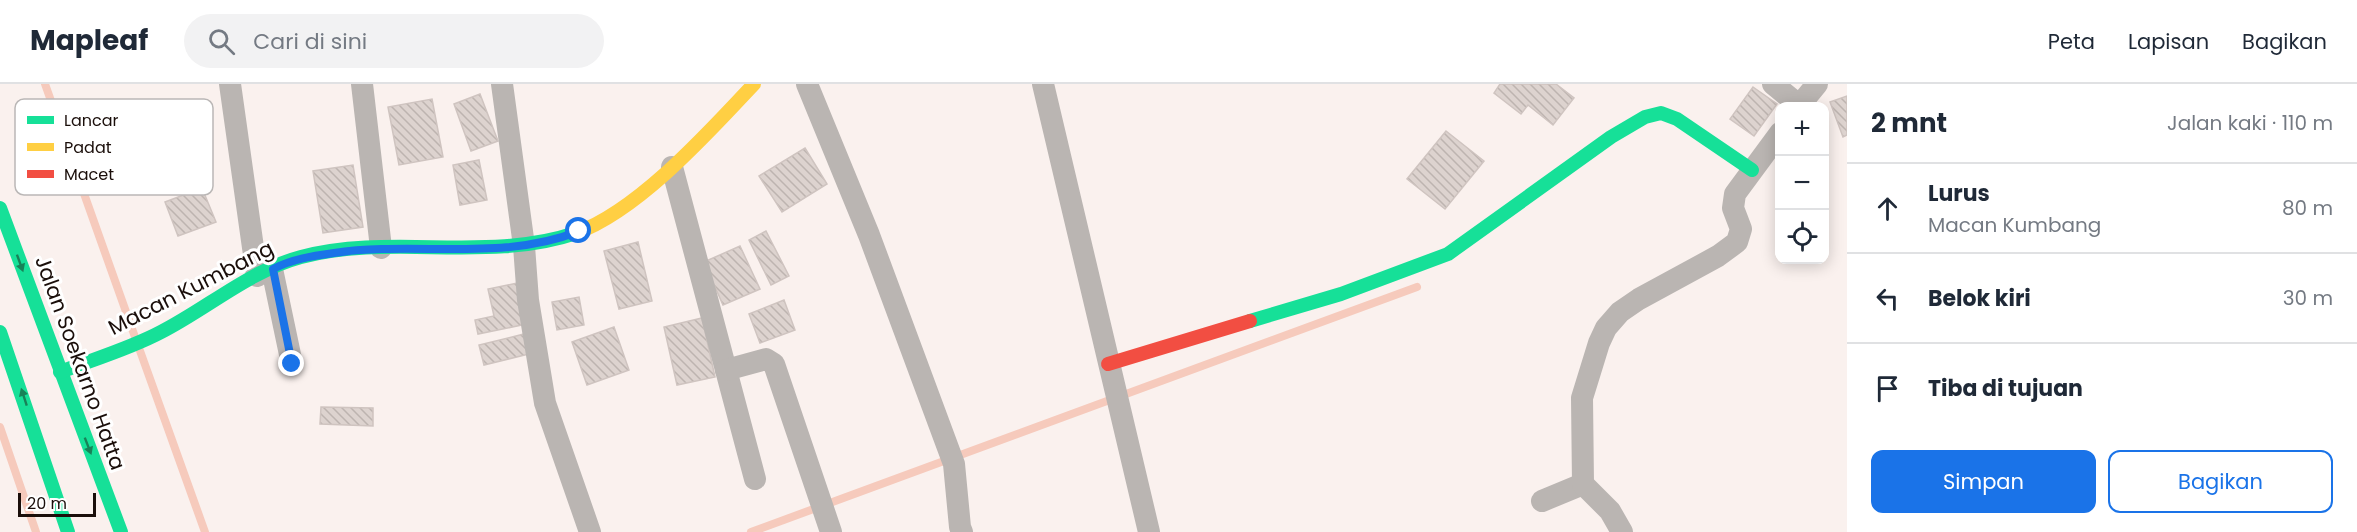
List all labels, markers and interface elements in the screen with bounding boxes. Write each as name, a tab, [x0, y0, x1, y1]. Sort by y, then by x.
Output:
search box	[184, 14, 604, 68]
text: Mapleaf	[30, 21, 148, 60]
icon: search	[205, 25, 238, 58]
text: Cari di sini	[253, 26, 367, 57]
text: Peta	[2048, 27, 2095, 56]
text: Lapisan	[2128, 27, 2209, 56]
text: Bagikan	[2242, 27, 2327, 56]
legend	[15, 99, 213, 195]
map controls	[1775, 102, 1829, 264]
button: +	[1775, 102, 1829, 156]
text: 2 mnt	[1871, 105, 1947, 141]
text: Lancar	[64, 109, 118, 132]
text: Jalan kaki · 110 m	[2167, 109, 2333, 137]
text: Padat	[64, 136, 112, 159]
button: −	[1775, 156, 1829, 210]
text: Macet	[64, 163, 114, 186]
text: Lurus	[1928, 178, 1990, 209]
icon: ahead	[1871, 192, 1904, 225]
text: 80 m	[2282, 194, 2333, 222]
button: locate	[1775, 210, 1829, 264]
text: Macan Kumbang	[1928, 211, 2101, 239]
route start	[565, 217, 591, 243]
street label: Macan Kumbang	[103, 233, 278, 342]
street label: Jalan Soekarno Hatta	[28, 252, 133, 474]
one-way arrow	[16, 254, 25, 272]
icon: left	[1871, 282, 1904, 315]
text: Belok kiri	[1928, 283, 2031, 314]
text: 30 m	[2283, 284, 2333, 312]
route end	[278, 350, 304, 376]
icon: arrive	[1871, 372, 1904, 405]
text: Tiba di tujuan	[1928, 373, 2083, 404]
one-way arrow	[18, 388, 28, 406]
one-way arrow	[84, 437, 93, 455]
button: Simpan	[1871, 450, 2096, 513]
button: Bagikan	[2108, 450, 2333, 513]
scale bar	[18, 490, 96, 518]
text: 20 m	[27, 492, 67, 515]

